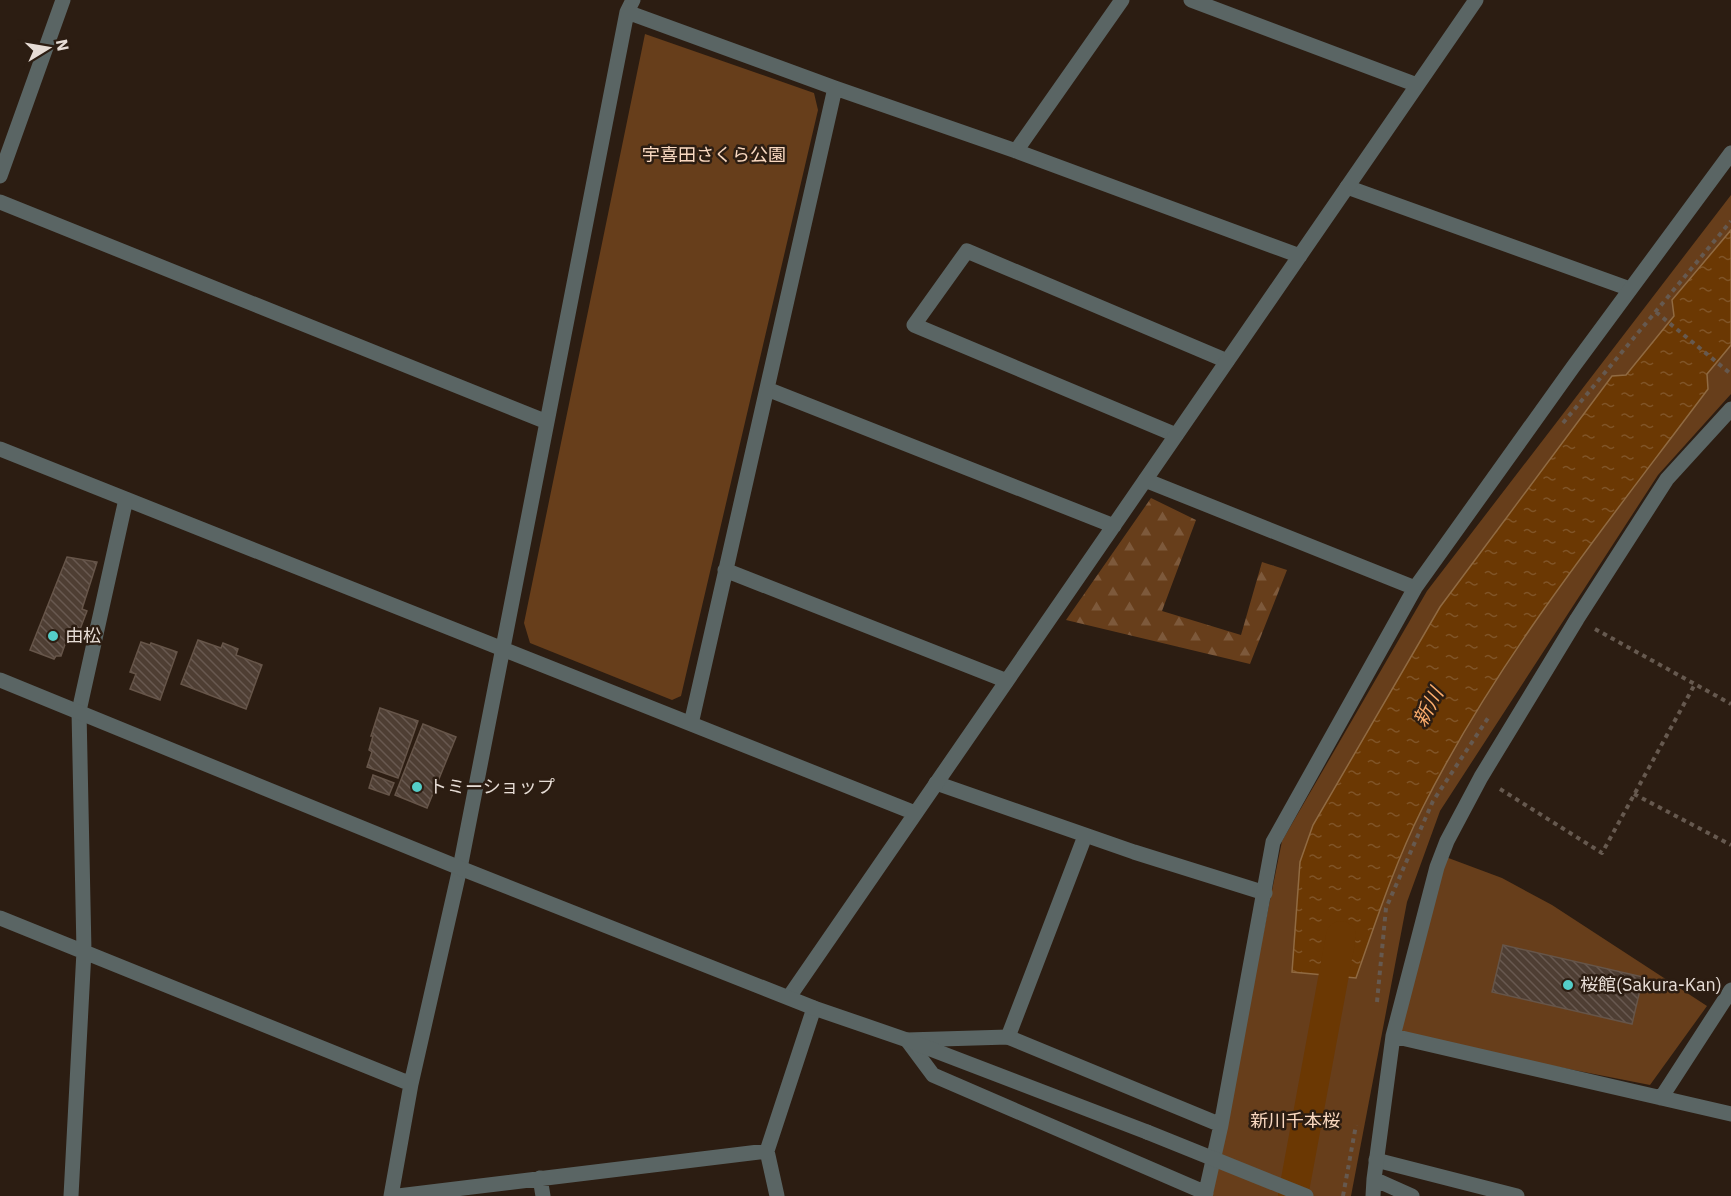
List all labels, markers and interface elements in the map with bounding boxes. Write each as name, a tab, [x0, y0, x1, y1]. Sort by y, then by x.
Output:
north arrow	[18, 18, 78, 78]
text: N	[52, 38, 74, 53]
park label: 宇喜田さくら公園	[642, 143, 786, 166]
place label: 由松	[65, 624, 101, 647]
marker: 由松	[46, 629, 60, 643]
water label: 新川	[1406, 681, 1450, 731]
place label: トミーショップ	[429, 775, 555, 798]
marker: トミーショップ	[410, 780, 424, 794]
place label: 桜館(Sakura-Kan)	[1580, 973, 1722, 996]
marker: 桜館(Sakura-Kan)	[1561, 978, 1575, 992]
park label: 新川千本桜	[1250, 1109, 1340, 1132]

